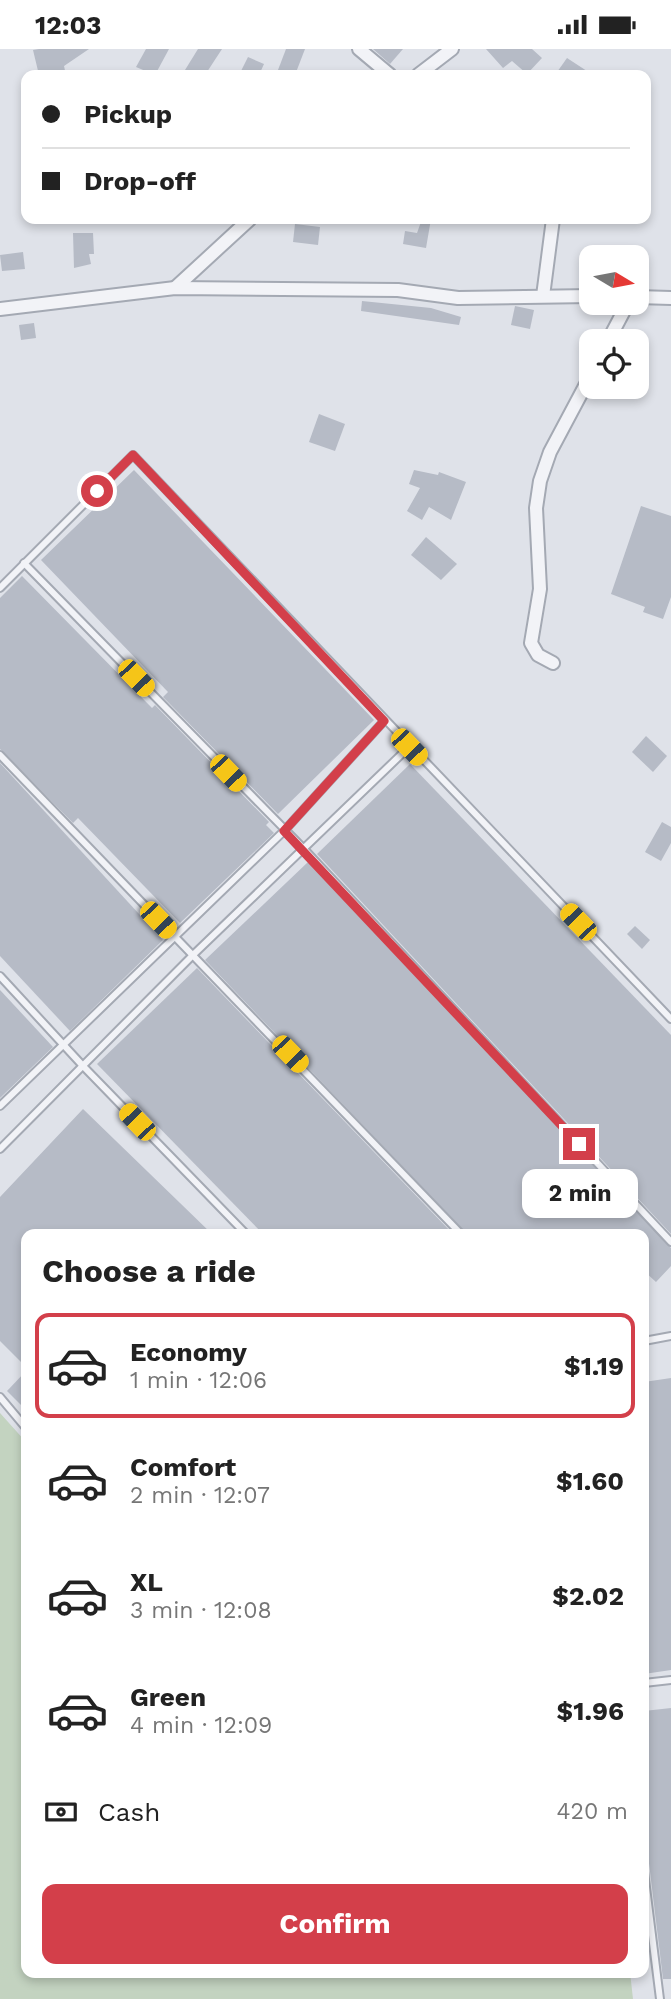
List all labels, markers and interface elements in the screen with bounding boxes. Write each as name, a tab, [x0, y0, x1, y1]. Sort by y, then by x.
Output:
text: 12:03	[35, 10, 102, 40]
text: Pickup	[84, 99, 172, 129]
text: Drop-off	[84, 166, 196, 196]
north arrow	[579, 245, 649, 315]
map controls	[579, 245, 649, 399]
button: locate	[579, 329, 649, 399]
route start	[81, 475, 113, 507]
car	[114, 656, 159, 700]
car	[387, 725, 432, 769]
car	[206, 751, 251, 795]
car	[136, 898, 181, 942]
car	[556, 900, 601, 944]
car	[268, 1032, 313, 1076]
car	[115, 1100, 160, 1144]
route end	[563, 1128, 595, 1160]
callout: 2 min	[521, 1169, 637, 1217]
text: 2 min	[549, 1180, 611, 1207]
text: Choose a ride	[42, 1252, 256, 1290]
icon: car	[46, 1334, 109, 1397]
text: Economy	[130, 1337, 247, 1367]
text: $1.19	[564, 1351, 624, 1381]
text: 1 min · 12:06	[130, 1367, 267, 1394]
icon: car	[46, 1449, 109, 1512]
text: Comfort	[130, 1452, 236, 1482]
text: $1.60	[556, 1466, 624, 1496]
text: 2 min · 12:07	[130, 1482, 270, 1509]
icon: car	[46, 1564, 109, 1627]
text: XL	[130, 1567, 163, 1597]
text: $2.02	[552, 1581, 624, 1611]
text: 3 min · 12:08	[130, 1597, 272, 1624]
icon: car	[46, 1679, 109, 1742]
text: Green	[130, 1682, 206, 1712]
text: $1.96	[557, 1696, 624, 1726]
text: 4 min · 12:09	[130, 1712, 272, 1739]
icon: cash	[42, 1793, 80, 1831]
text: Cash	[98, 1797, 160, 1827]
text: 420 m	[556, 1798, 628, 1825]
button: Confirm	[42, 1884, 628, 1964]

